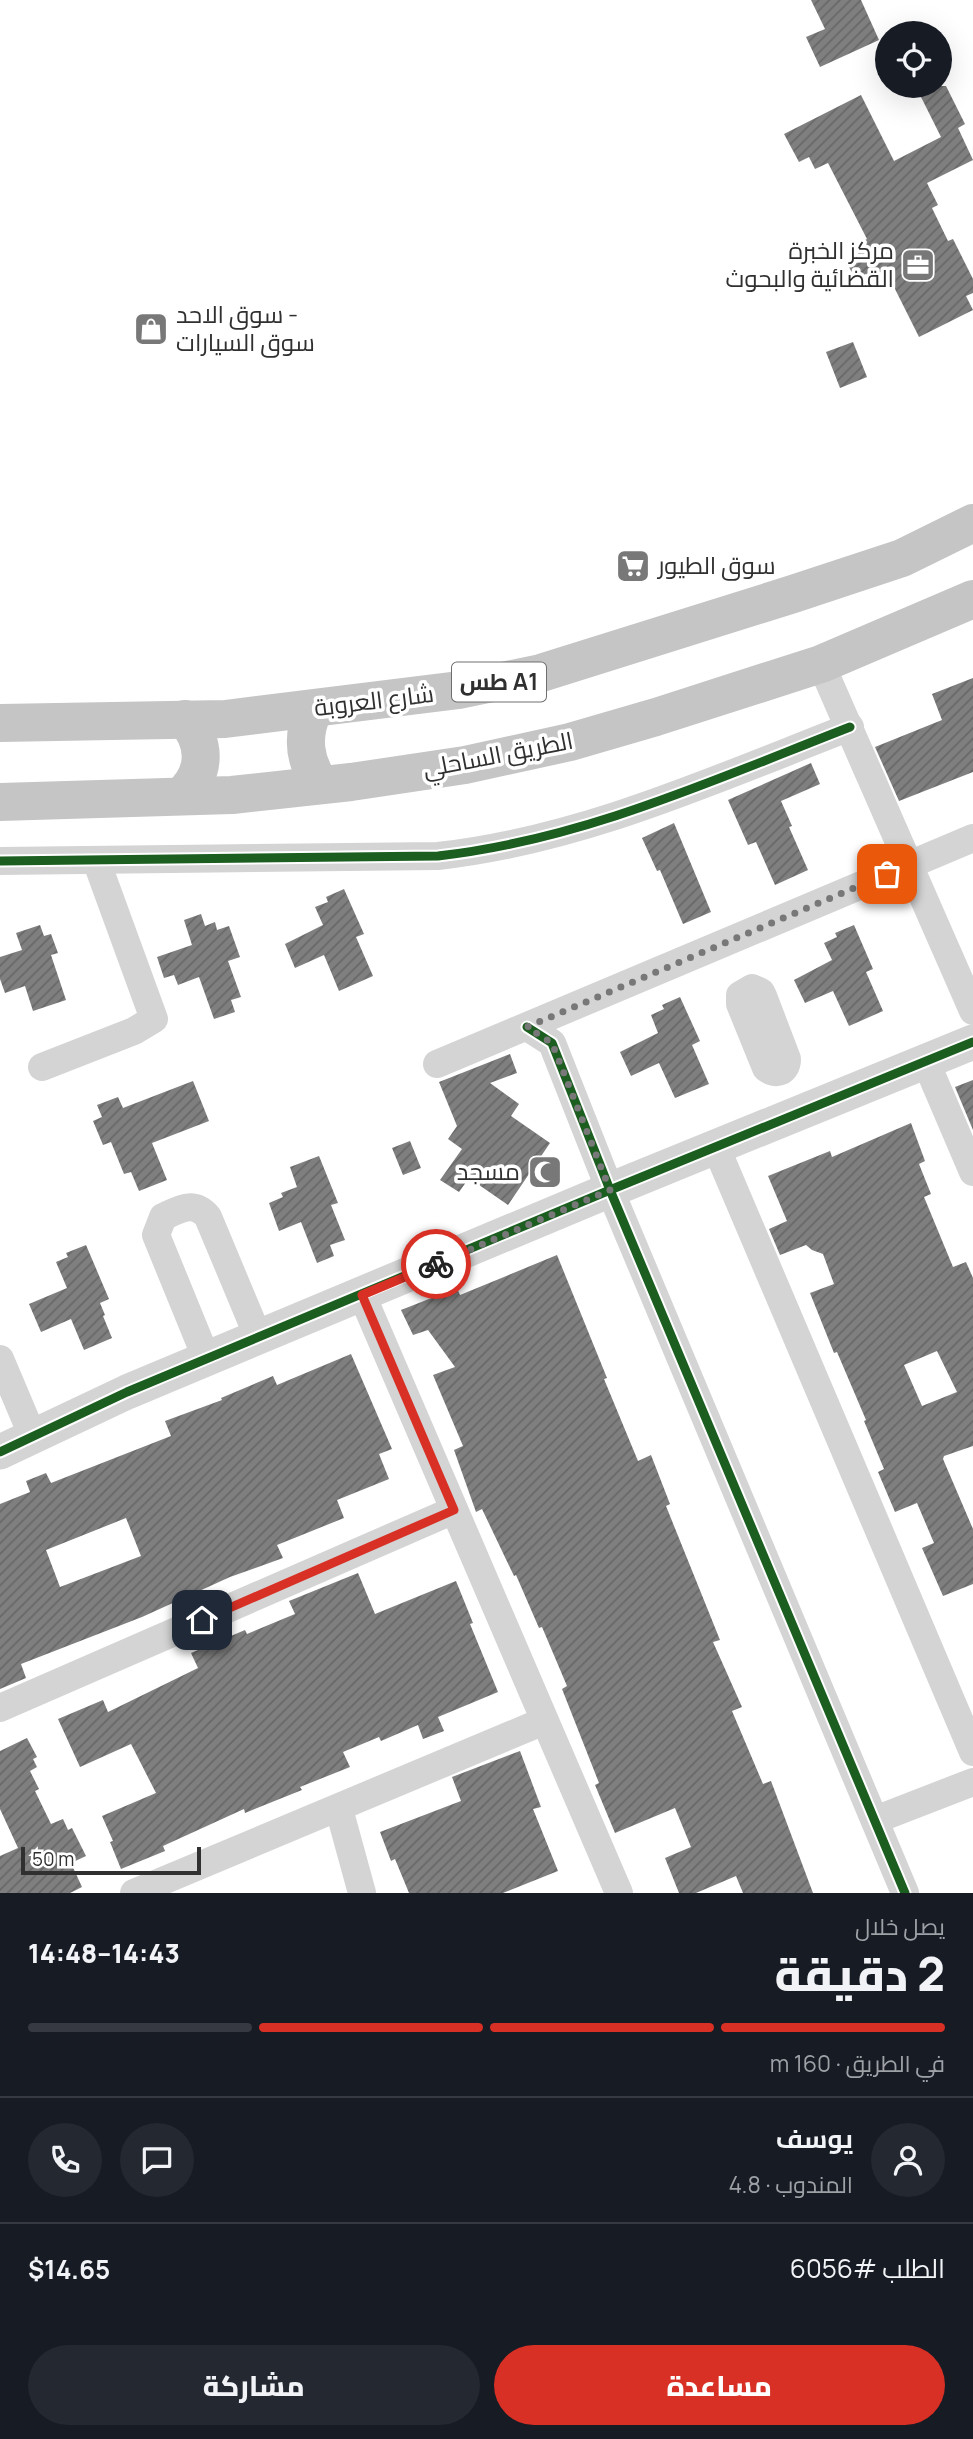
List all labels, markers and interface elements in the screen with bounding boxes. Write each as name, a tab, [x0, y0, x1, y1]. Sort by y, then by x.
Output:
map controls	[875, 21, 952, 98]
button: locate	[875, 21, 952, 98]
place label: مركز الخبرة القضائية والبحوث	[725, 233, 894, 294]
office icon: مركز الخبرة القضائية والبحوث	[899, 246, 937, 284]
place label: سوق الاحد - سوق السيارات	[176, 297, 315, 358]
shop icon: سوق الاحد - سوق السيارات	[132, 310, 170, 348]
supermarket icon: سوق الطيور	[614, 547, 652, 585]
place label: سوق الطيور	[656, 548, 776, 581]
road number: طس A1	[452, 662, 546, 702]
street label: شارع العروبة	[312, 676, 436, 724]
street label: الطريق الساحلي	[420, 723, 576, 788]
pin	[857, 844, 917, 904]
icon: bag	[868, 855, 906, 893]
mosque icon: مسجد	[526, 1153, 564, 1191]
place label: مسجد	[457, 1154, 520, 1187]
courier	[401, 1229, 471, 1299]
icon: bike	[417, 1245, 455, 1283]
pin	[172, 1590, 232, 1650]
icon: home	[183, 1601, 221, 1639]
scale bar	[21, 1844, 201, 1876]
text: 50 m	[32, 1846, 74, 1872]
text: يصل خلال	[855, 1910, 945, 1942]
text: 14:43–14:48	[28, 1935, 180, 1971]
text: 2 دقيقة	[774, 1942, 945, 2005]
text: في الطريق · 160 m	[770, 2047, 945, 2079]
text: يوسف	[776, 2120, 853, 2156]
button: phone	[28, 2123, 102, 2197]
button: chat	[120, 2123, 194, 2197]
button: person	[871, 2123, 945, 2197]
text: المندوب · 4.8	[729, 2168, 853, 2200]
text: الطلب #6056	[790, 2250, 945, 2286]
text: $14.65	[28, 2251, 110, 2287]
button: مشاركة	[28, 2345, 480, 2425]
button: مساعدة	[494, 2345, 945, 2425]

